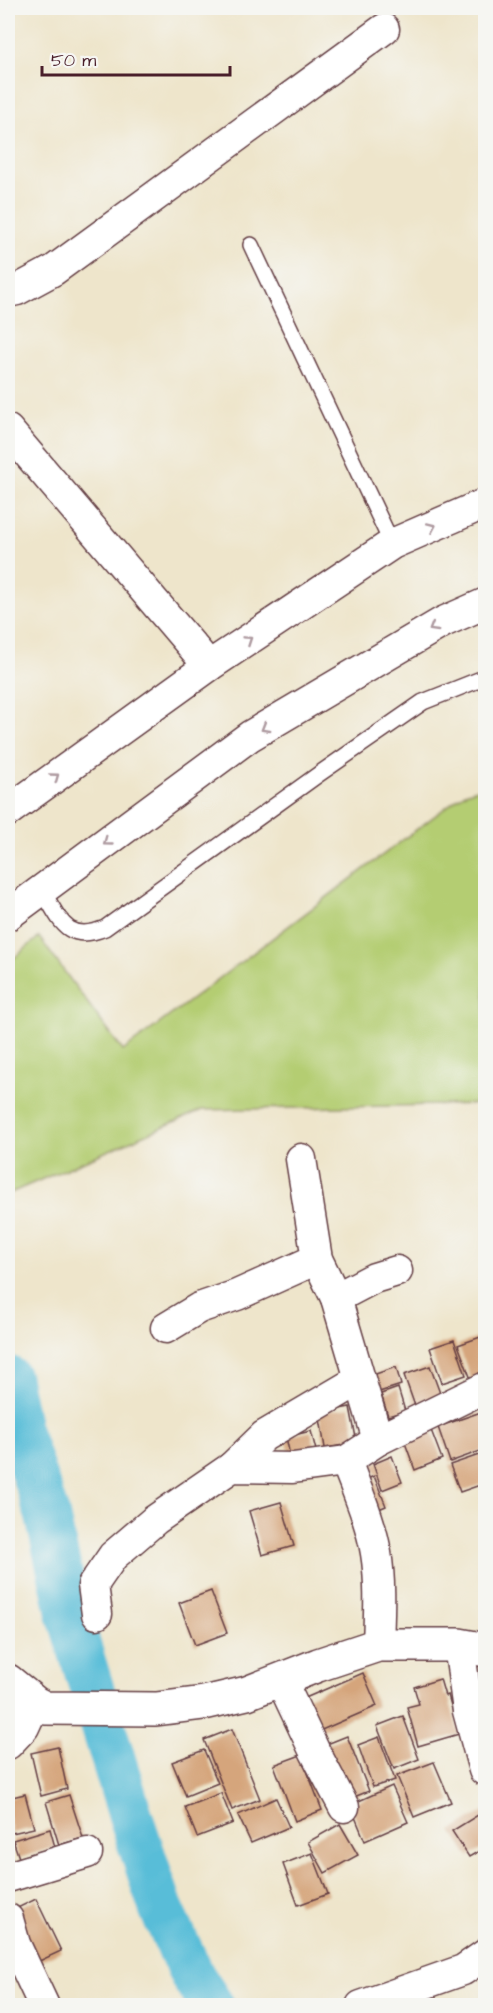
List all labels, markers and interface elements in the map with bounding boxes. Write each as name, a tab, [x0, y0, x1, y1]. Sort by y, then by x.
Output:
scale bar	[42, 39, 230, 77]
text: 50 m	[51, 48, 96, 73]
one-way arrow	[425, 522, 436, 534]
one-way arrow	[429, 621, 439, 632]
one-way arrow	[242, 636, 253, 647]
one-way arrow	[261, 720, 271, 732]
one-way arrow	[48, 773, 59, 784]
one-way arrow	[103, 835, 114, 846]

